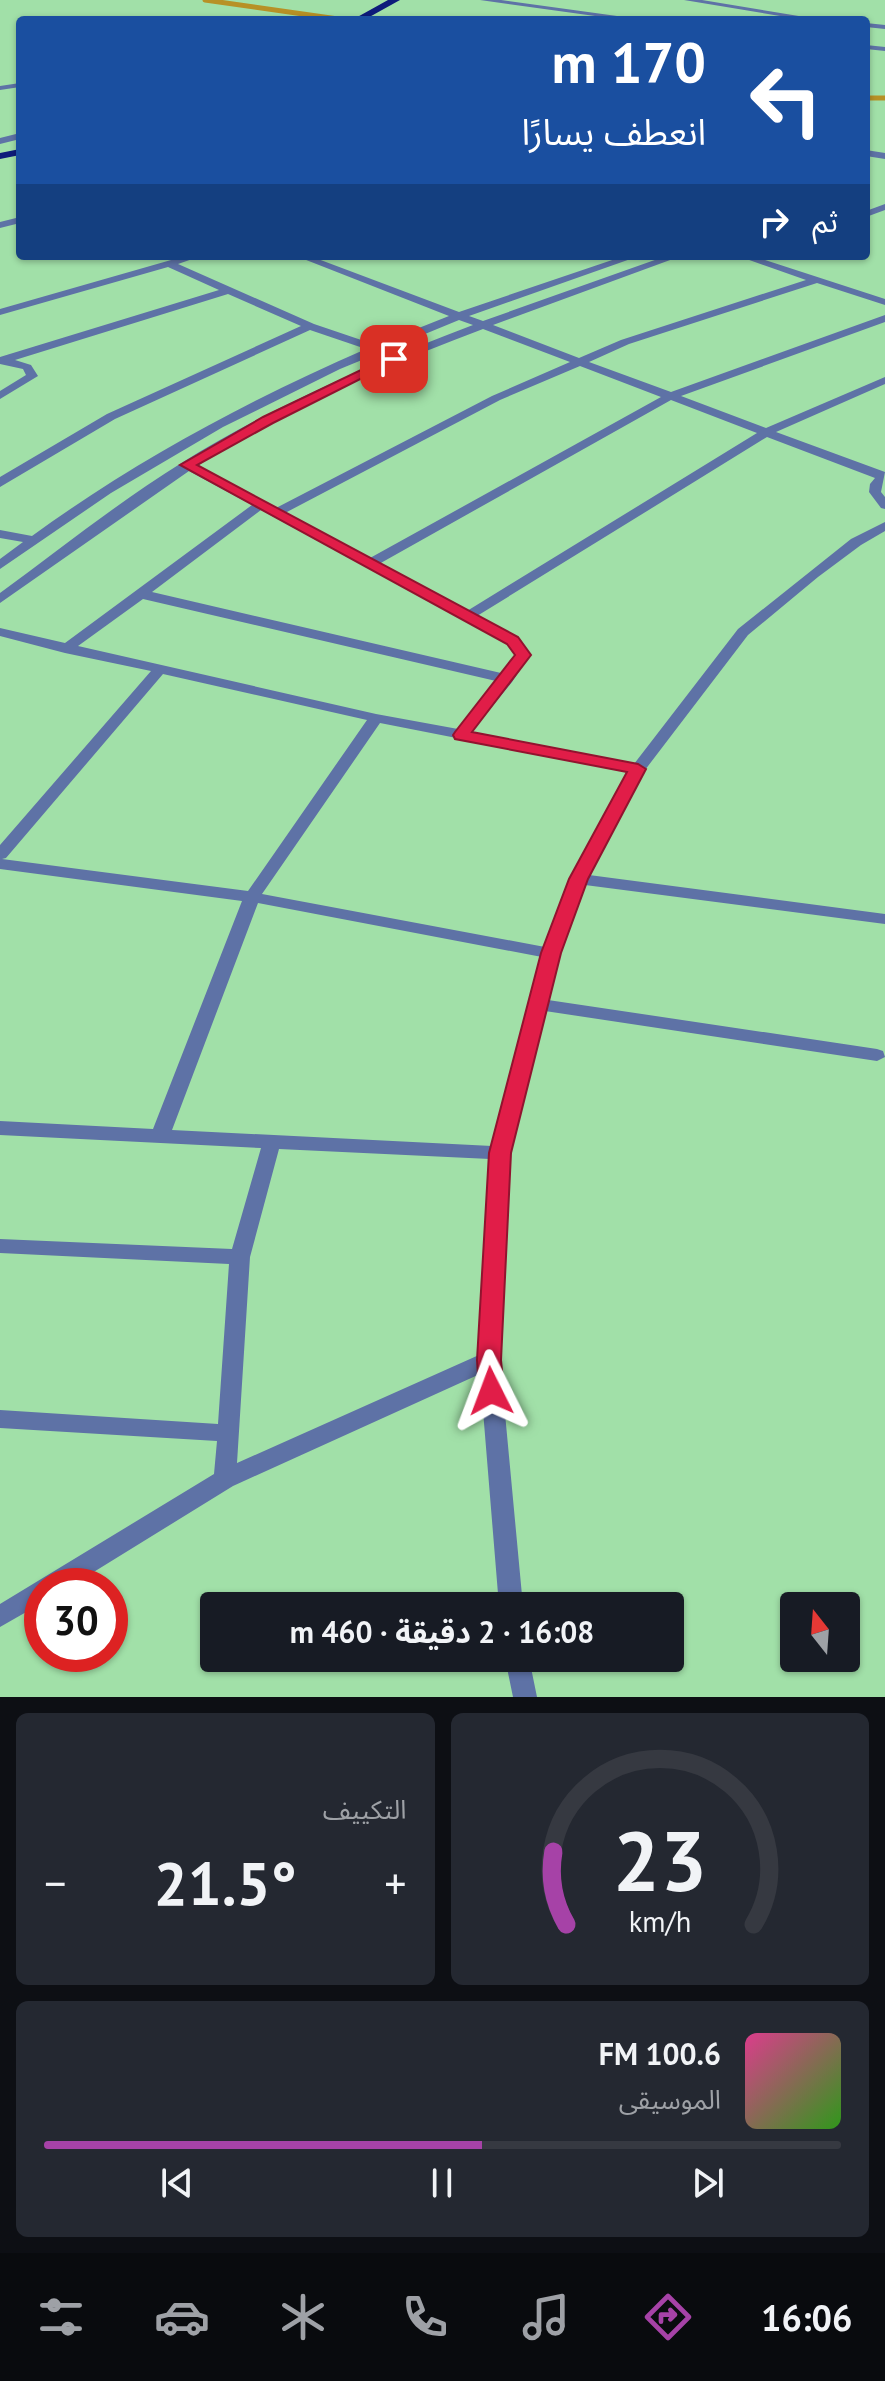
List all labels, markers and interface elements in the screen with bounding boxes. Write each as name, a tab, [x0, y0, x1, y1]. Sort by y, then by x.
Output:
text: 170 m	[551, 26, 706, 98]
icon: left	[734, 48, 838, 152]
text: انعطف يسارًا	[522, 108, 706, 155]
icon: right	[752, 200, 796, 244]
text: ثم	[812, 201, 838, 240]
pin	[360, 325, 428, 393]
icon: arrive	[372, 337, 416, 381]
position arrow	[449, 1349, 533, 1433]
speed limit sign: 30	[24, 1568, 128, 1672]
north arrow	[780, 1592, 860, 1672]
map controls	[780, 1592, 860, 1672]
text: 16:08 · 2 دقيقة · 460 m	[290, 1612, 594, 1651]
text: التكييف	[323, 1793, 407, 1826]
text: 23	[613, 1806, 707, 1914]
text: 21.5°	[154, 1844, 297, 1922]
text: −	[44, 1854, 66, 1911]
text: +	[384, 1854, 406, 1911]
text: km/h	[628, 1903, 691, 1940]
text: 100.6 FM	[599, 2034, 721, 2073]
text: الموسيقى	[619, 2083, 721, 2116]
icon: previous	[155, 2161, 199, 2205]
icon: pause	[420, 2161, 464, 2205]
icon: next	[686, 2161, 730, 2205]
icon: filters	[33, 2289, 89, 2345]
icon: car	[154, 2289, 210, 2345]
icon: climate	[275, 2289, 331, 2345]
icon: phone	[397, 2289, 453, 2345]
icon: music	[518, 2289, 574, 2345]
icon: directions	[640, 2289, 696, 2345]
text: 16:06	[761, 2294, 852, 2341]

